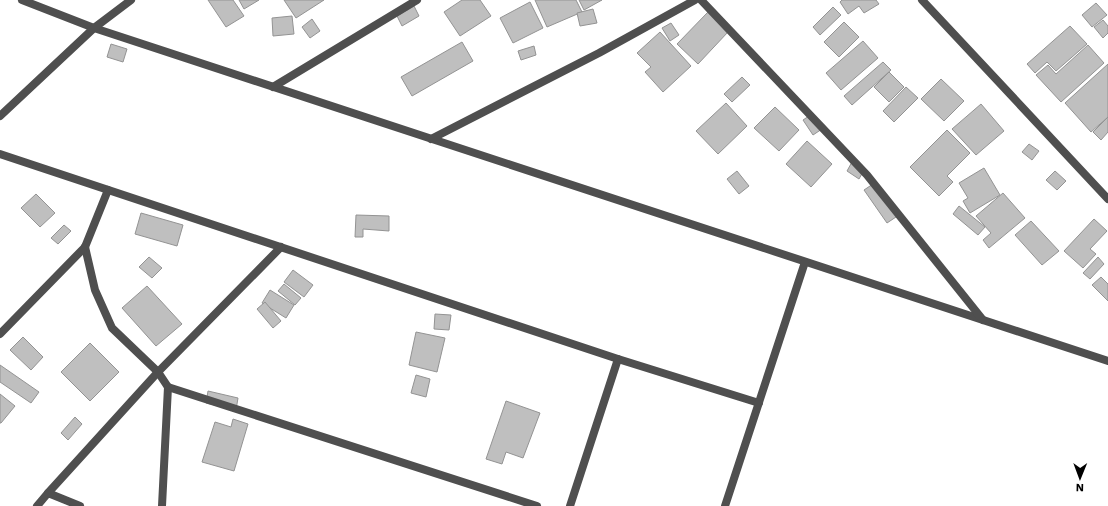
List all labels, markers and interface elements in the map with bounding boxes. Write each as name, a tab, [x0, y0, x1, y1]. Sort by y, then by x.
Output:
north arrow	[1060, 458, 1100, 498]
text: N	[1076, 481, 1084, 494]

